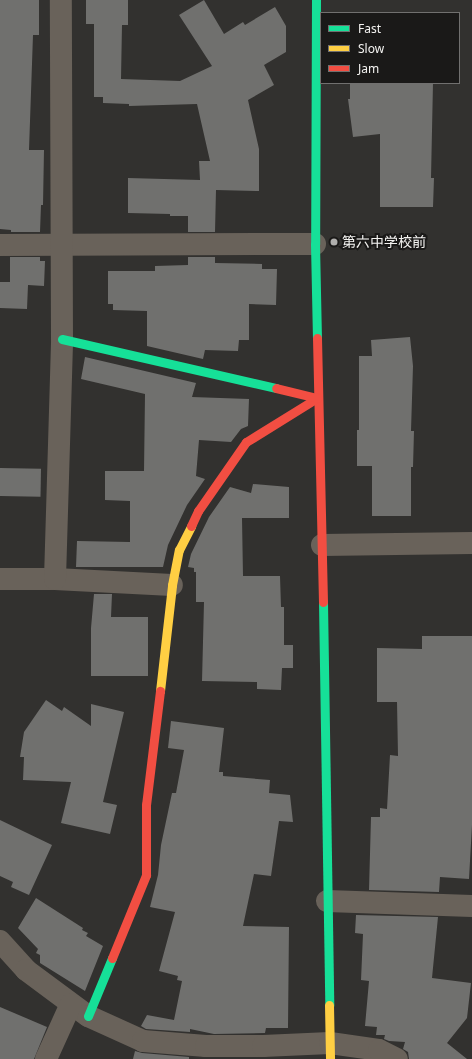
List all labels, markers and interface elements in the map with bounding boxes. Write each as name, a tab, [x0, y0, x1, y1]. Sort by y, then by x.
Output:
legend	[320, 12, 460, 84]
text: Fast	[358, 20, 381, 37]
text: Slow	[358, 40, 384, 57]
text: Jam	[358, 60, 379, 77]
place label: 第六中学校前	[342, 234, 426, 250]
marker: 第六中学校前	[329, 237, 339, 247]

